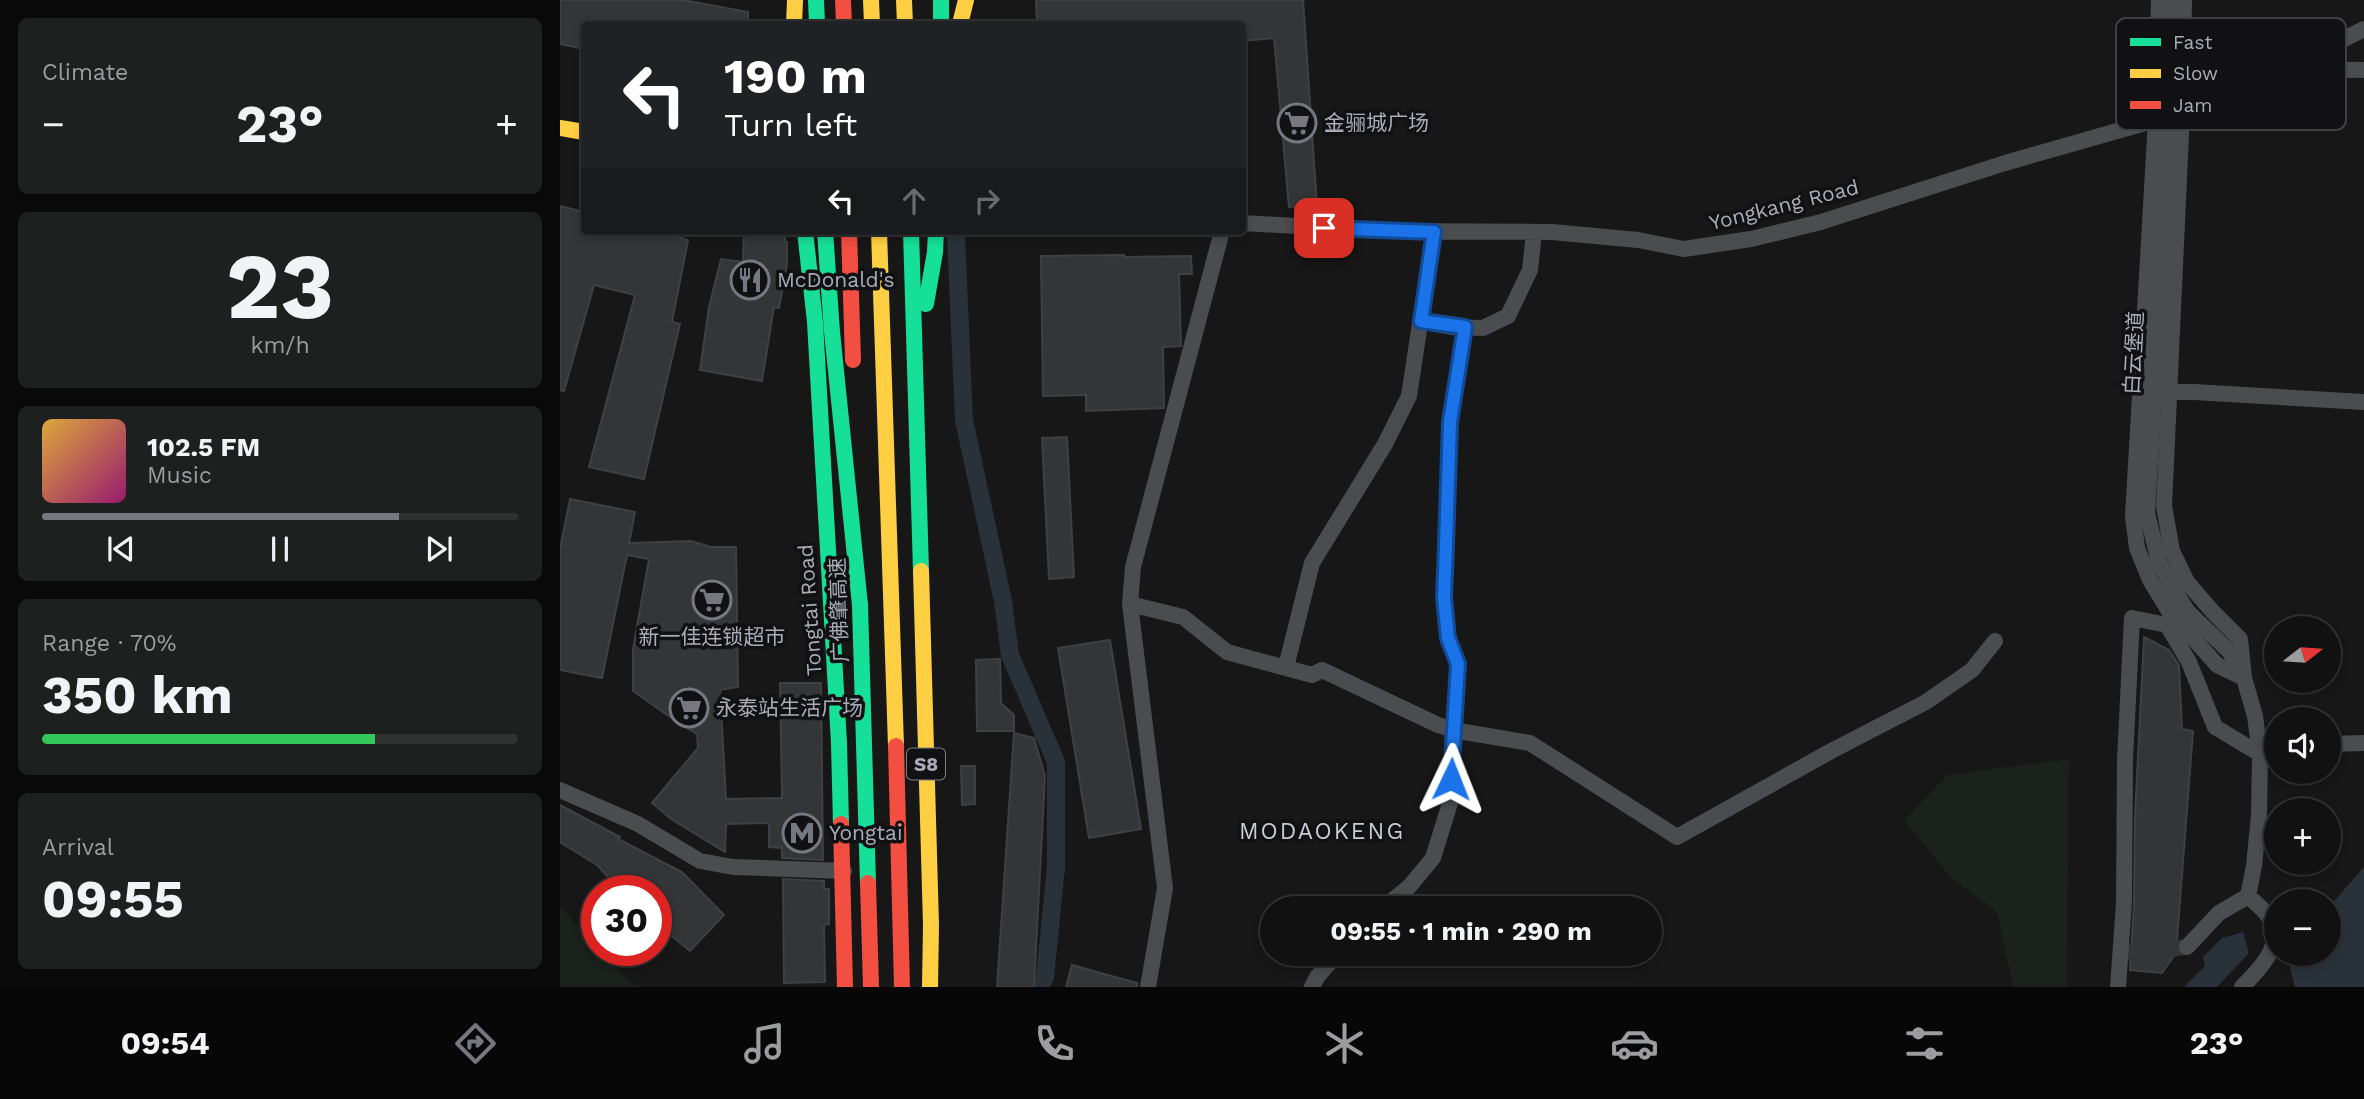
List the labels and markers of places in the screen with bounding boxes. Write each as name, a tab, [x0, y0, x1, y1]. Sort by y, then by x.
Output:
supermarket icon: 金骊城广场	[1276, 102, 1318, 144]
place label: 金骊城广场	[1324, 110, 1429, 135]
pin	[1294, 198, 1354, 258]
restaurant icon: McDonald's	[729, 259, 771, 301]
place label: McDonald's	[777, 267, 894, 292]
supermarket icon: 新一佳连锁超市	[691, 579, 733, 621]
place label: 新一佳连锁超市	[639, 624, 786, 649]
supermarket icon: 永泰站生活广场	[668, 687, 710, 729]
place label: 永泰站生活广场	[716, 695, 863, 720]
metro station icon: Yongtai	[781, 812, 823, 854]
place label: Yongtai	[829, 820, 903, 845]

